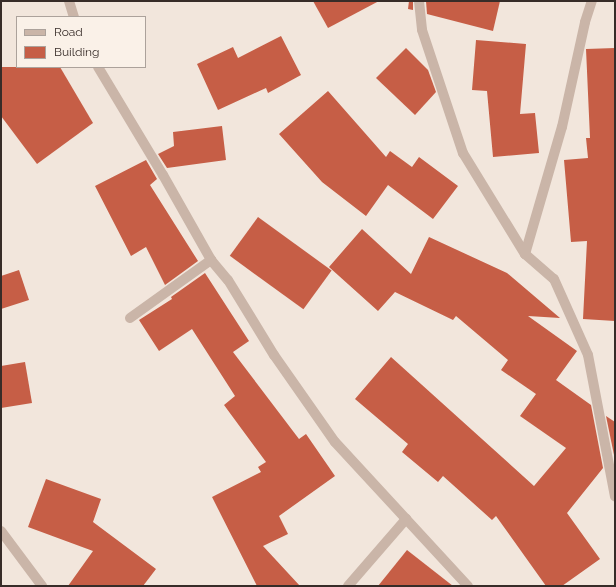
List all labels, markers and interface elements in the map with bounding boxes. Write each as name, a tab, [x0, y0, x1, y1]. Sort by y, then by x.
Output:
legend	[16, 16, 146, 68]
text: Road	[54, 25, 83, 39]
text: Building	[54, 45, 100, 59]

